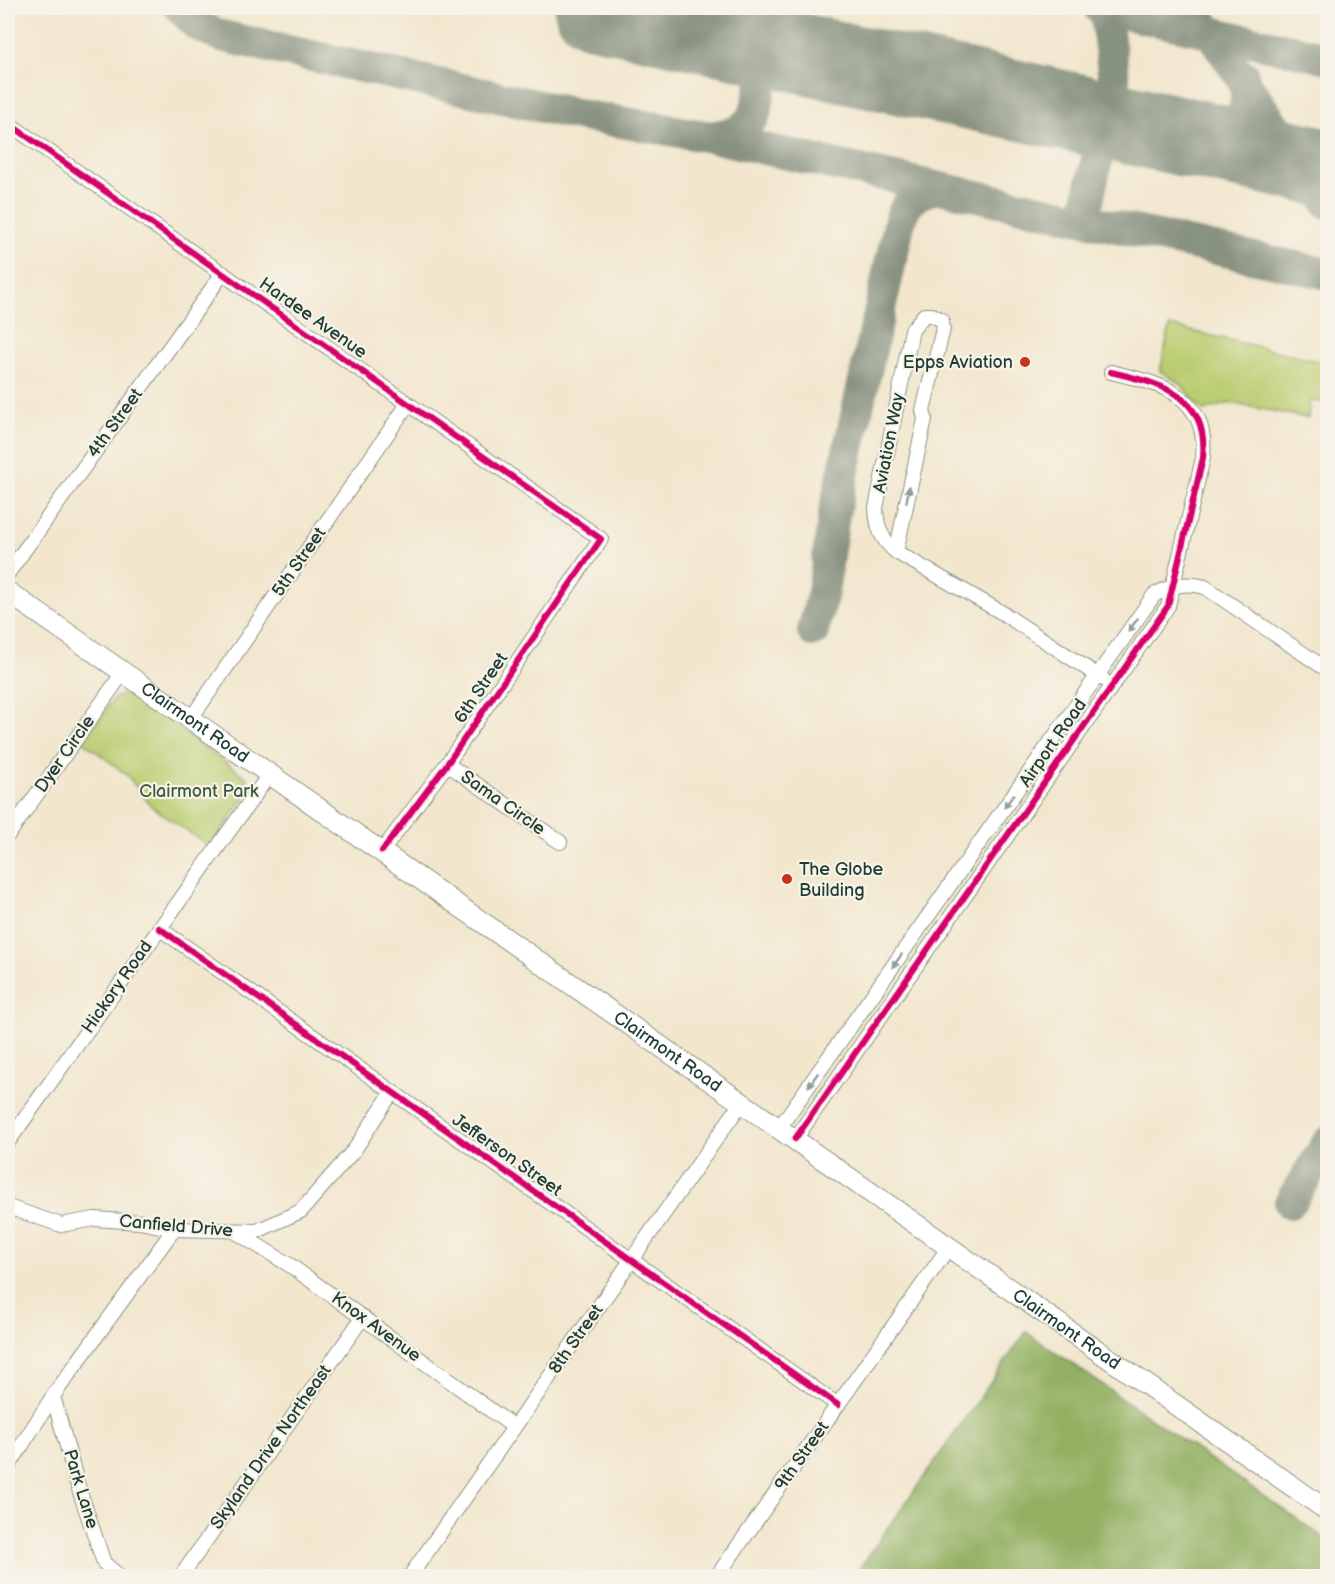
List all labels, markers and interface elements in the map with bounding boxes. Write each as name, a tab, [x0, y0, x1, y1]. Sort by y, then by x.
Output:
street label: Hardee Avenue	[255, 273, 371, 363]
place label: Epps Aviation	[903, 352, 1013, 373]
marker: Epps Aviation	[1018, 355, 1032, 369]
street label: 4th Street	[83, 384, 147, 462]
street label: Aviation Way	[869, 390, 909, 495]
one-way arrow	[904, 485, 913, 504]
street label: 5th Street	[268, 523, 331, 601]
one-way arrow	[1127, 616, 1139, 632]
street label: 6th Street	[450, 648, 512, 727]
street label: Clairmont Road	[137, 677, 253, 767]
street label: Airport Road	[1015, 695, 1091, 791]
street label: Dyer Circle	[31, 711, 99, 797]
street label: Sama Circle	[457, 766, 550, 840]
park label: Clairmont Park	[139, 781, 259, 802]
one-way arrow	[1003, 793, 1015, 809]
place label: The Globe Building	[799, 859, 884, 901]
marker: The Globe Building	[780, 872, 794, 886]
street label: Hickory Road	[77, 937, 157, 1037]
one-way arrow	[891, 953, 903, 969]
street label: Clairmont Road	[610, 1007, 726, 1096]
one-way arrow	[808, 1073, 820, 1088]
street label: Jefferson Street	[448, 1109, 566, 1201]
street label: Canfield Drive	[118, 1211, 234, 1241]
street label: Clairmont Road	[1009, 1284, 1125, 1374]
street label: Knox Avenue	[327, 1288, 425, 1367]
street label: 8th Street	[544, 1300, 608, 1378]
street label: Skyland Drive Northeast	[206, 1360, 336, 1533]
street label: 9th Street	[771, 1417, 834, 1495]
street label: Park Lane	[59, 1447, 103, 1531]

